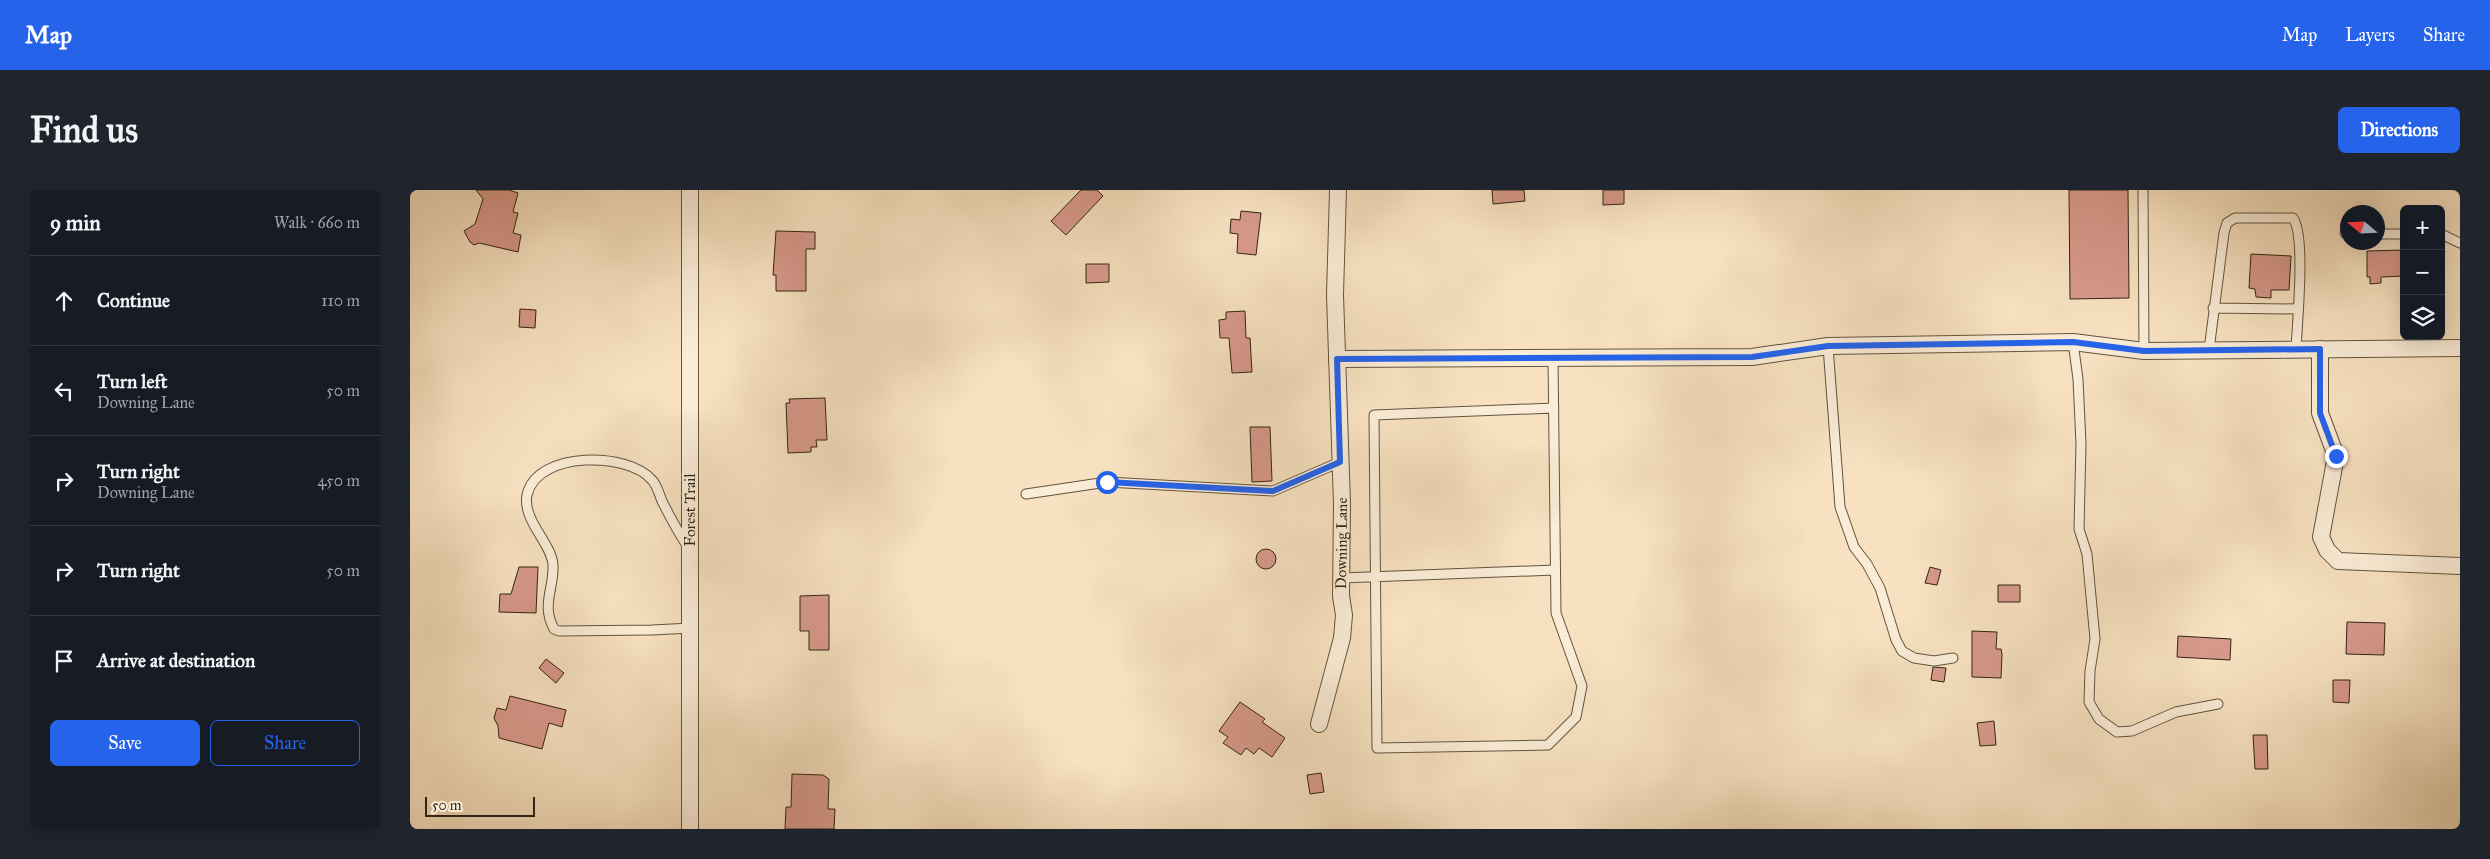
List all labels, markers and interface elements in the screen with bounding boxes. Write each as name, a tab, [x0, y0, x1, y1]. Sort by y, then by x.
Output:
text: Map	[25, 20, 72, 50]
text: Map	[2282, 24, 2317, 46]
text: Layers	[2345, 24, 2395, 46]
text: Share	[2423, 24, 2465, 46]
button: Directions	[2338, 107, 2460, 153]
text: Find us	[30, 109, 138, 152]
north arrow	[2340, 205, 2385, 250]
map controls	[2400, 205, 2445, 340]
button: +	[2400, 205, 2445, 250]
text: 9 min	[50, 210, 101, 236]
text: Walk · 660 m	[274, 213, 360, 232]
button: −	[2400, 250, 2445, 295]
icon: ahead	[50, 287, 78, 315]
text: Continue	[97, 289, 170, 312]
text: 110 m	[321, 291, 360, 310]
button: layers	[2400, 295, 2445, 340]
text: Turn left	[97, 370, 167, 393]
icon: left	[50, 377, 78, 405]
text: 50 m	[326, 381, 360, 400]
text: Downing Lane	[97, 393, 195, 412]
route end	[2325, 445, 2348, 468]
text: Turn right	[97, 460, 180, 483]
icon: right	[50, 467, 78, 495]
text: 450 m	[317, 471, 360, 490]
route start	[1096, 471, 1119, 494]
street label: Forest Trail	[681, 473, 699, 546]
text: Downing Lane	[97, 483, 195, 502]
street label: Downing Lane	[1332, 497, 1351, 589]
icon: right	[50, 557, 78, 585]
text: Turn right	[97, 559, 180, 582]
text: 50 m	[326, 561, 360, 580]
icon: arrive	[50, 647, 78, 675]
text: Arrive at destination	[97, 649, 255, 672]
button: Save	[50, 720, 200, 766]
button: Share	[210, 720, 360, 766]
scale bar	[425, 794, 535, 817]
text: 50 m	[432, 797, 461, 814]

